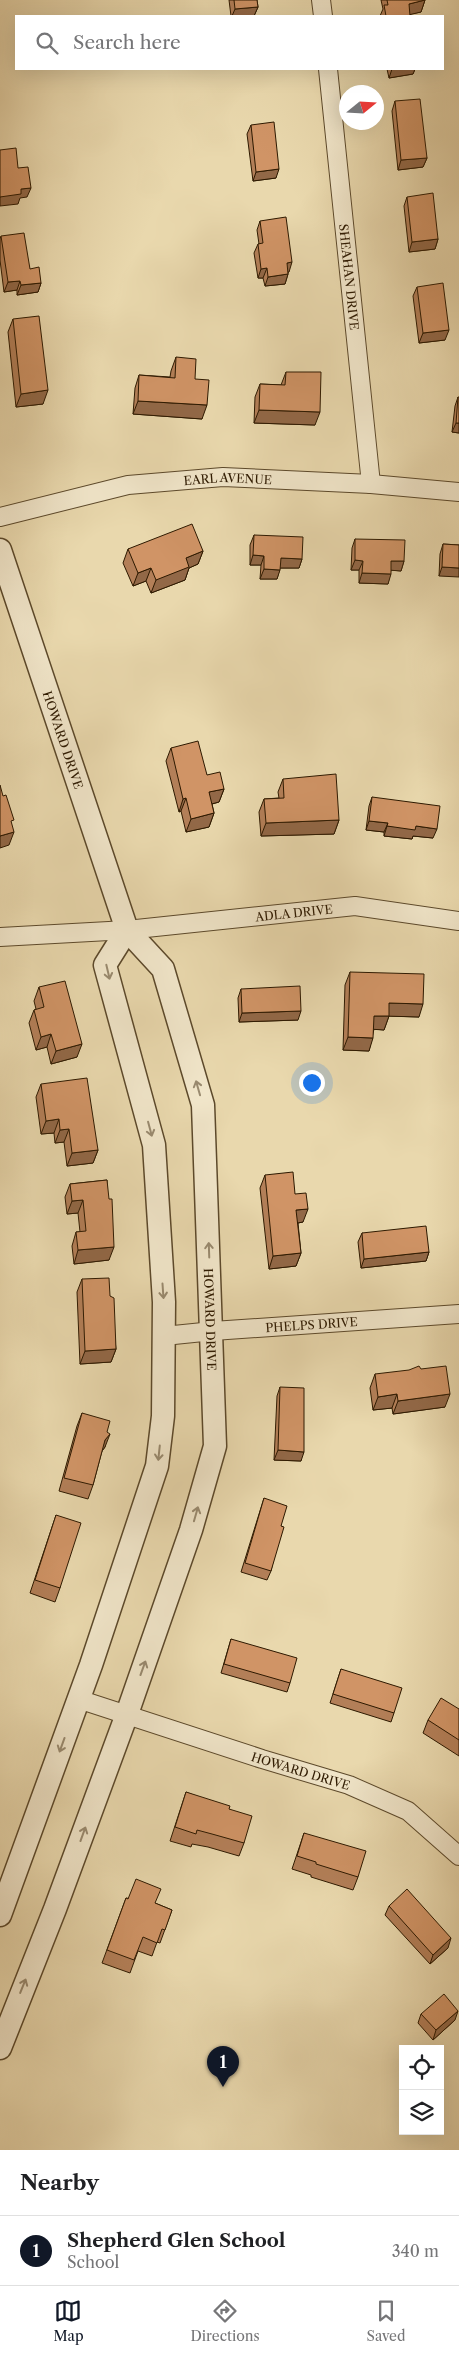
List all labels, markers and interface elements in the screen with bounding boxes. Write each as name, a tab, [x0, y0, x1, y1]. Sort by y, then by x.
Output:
search box	[15, 15, 444, 70]
icon: search	[33, 29, 61, 57]
text: Search here	[73, 31, 181, 54]
north arrow	[339, 85, 384, 130]
street label: SHEAHAN DRIVE	[337, 223, 363, 331]
street label: EARL AVENUE	[183, 469, 272, 488]
street label: HOWARD DRIVE	[40, 689, 87, 791]
street label: ADLA DRIVE	[253, 901, 333, 924]
one-way arrow	[104, 964, 113, 980]
your location	[299, 1070, 325, 1096]
one-way arrow	[193, 1080, 203, 1096]
one-way arrow	[145, 1121, 155, 1137]
one-way arrow	[205, 1242, 214, 1258]
street label: HOWARD DRIVE	[201, 1268, 220, 1371]
one-way arrow	[159, 1283, 168, 1299]
street label: PHELPS DRIVE	[265, 1314, 358, 1335]
one-way arrow	[154, 1445, 163, 1461]
one-way arrow	[191, 1507, 201, 1523]
one-way arrow	[139, 1661, 148, 1676]
one-way arrow	[57, 1737, 66, 1752]
street label: HOWARD DRIVE	[249, 1749, 352, 1792]
one-way arrow	[79, 1827, 88, 1842]
one-way arrow	[19, 1979, 29, 1994]
map controls	[399, 2045, 444, 2135]
button: locate	[399, 2045, 444, 2090]
pin: 1	[207, 2046, 239, 2087]
button: layers	[399, 2090, 444, 2135]
text: Nearby	[20, 2170, 99, 2195]
text: Shepherd Glen School	[67, 2229, 286, 2252]
text: 1	[32, 2241, 40, 2261]
text: 340 m	[392, 2241, 439, 2261]
text: School	[67, 2252, 119, 2272]
tab: Map	[53, 2297, 84, 2345]
tab: Directions	[190, 2297, 260, 2345]
tab: Saved	[367, 2297, 405, 2345]

